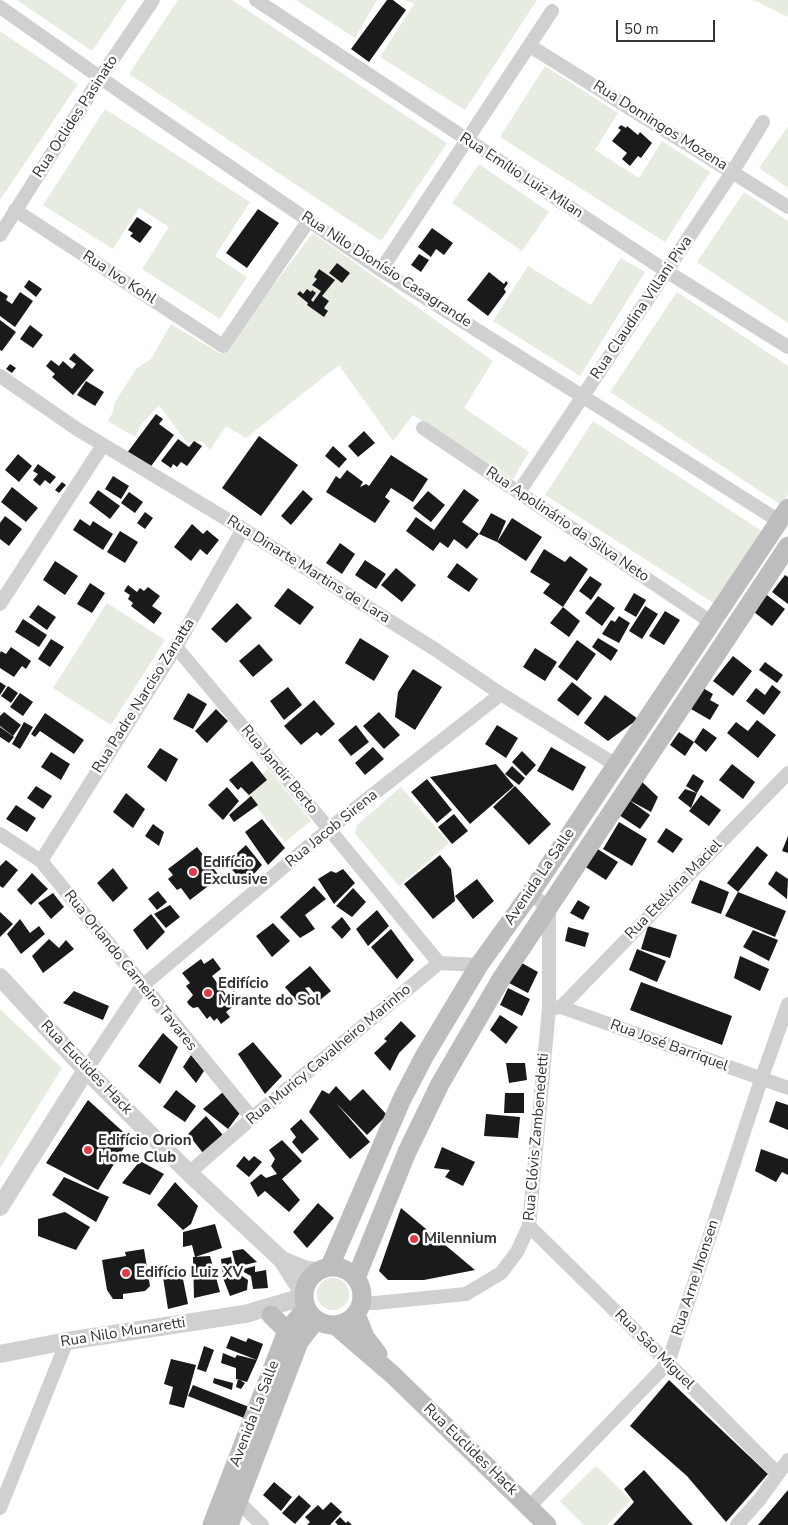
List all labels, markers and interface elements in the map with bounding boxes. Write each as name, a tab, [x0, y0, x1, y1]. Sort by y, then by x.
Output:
scale bar	[618, 10, 717, 42]
text: 50 m	[624, 19, 659, 39]
street label: Rua Oclides Pasinato	[30, 52, 122, 182]
street label: Rua Domingos Mozena	[589, 77, 731, 175]
street label: Rua Emílio Luiz Milan	[456, 129, 586, 223]
street label: Rua Nilo Dionísio Casagrande	[297, 208, 475, 332]
street label: Rua Claudina Villani Piva	[587, 233, 697, 383]
street label: Rua Ivo Kohl	[79, 247, 159, 309]
street label: Rua Apolinário da Silva Neto	[482, 464, 652, 586]
street label: Rua Dinarte Martins de Lara	[223, 512, 393, 628]
street label: Rua Padre Narciso Zanatta	[89, 615, 199, 777]
street label: Rua Jandir Berto	[237, 722, 321, 818]
street label: Rua Jacob Sirena	[282, 786, 382, 872]
street label: Avenida La Salle	[501, 825, 579, 929]
street label: Rua Etelvina Maciel	[622, 836, 726, 944]
place label: Edifício Exclusive	[203, 854, 268, 889]
marker: Edifício Exclusive	[187, 866, 199, 878]
street label: Rua Orlando Carneiro Tavares	[60, 887, 200, 1055]
place label: Edifício Mirante do Sol	[218, 975, 320, 1010]
street label: Rua Muricy Cavalheiro Marinho	[243, 981, 415, 1129]
marker: Edifício Mirante do Sol	[202, 987, 214, 999]
street label: Rua José Barriquel	[607, 1016, 731, 1076]
street label: Rua Euclides Hack	[36, 1017, 136, 1119]
street label: Rua Clóvis Zambenedetti	[521, 1052, 553, 1222]
place label: Edifício Orion Home Club	[98, 1132, 192, 1167]
marker: Edifício Orion Home Club	[82, 1144, 94, 1156]
street label: Rua Arne Jhonsen	[669, 1218, 723, 1338]
place label: Milennium	[424, 1230, 497, 1248]
marker: Milennium	[408, 1233, 420, 1245]
place label: Edifício Luiz XV	[136, 1264, 243, 1282]
marker: Edifício Luiz XV	[120, 1267, 132, 1279]
street label: Rua São Miguel	[610, 1306, 698, 1394]
street label: Rua Nilo Munaretti	[59, 1314, 187, 1352]
street label: Avenida La Salle	[226, 1358, 284, 1470]
street label: Rua Euclides Hack	[419, 1400, 521, 1500]

